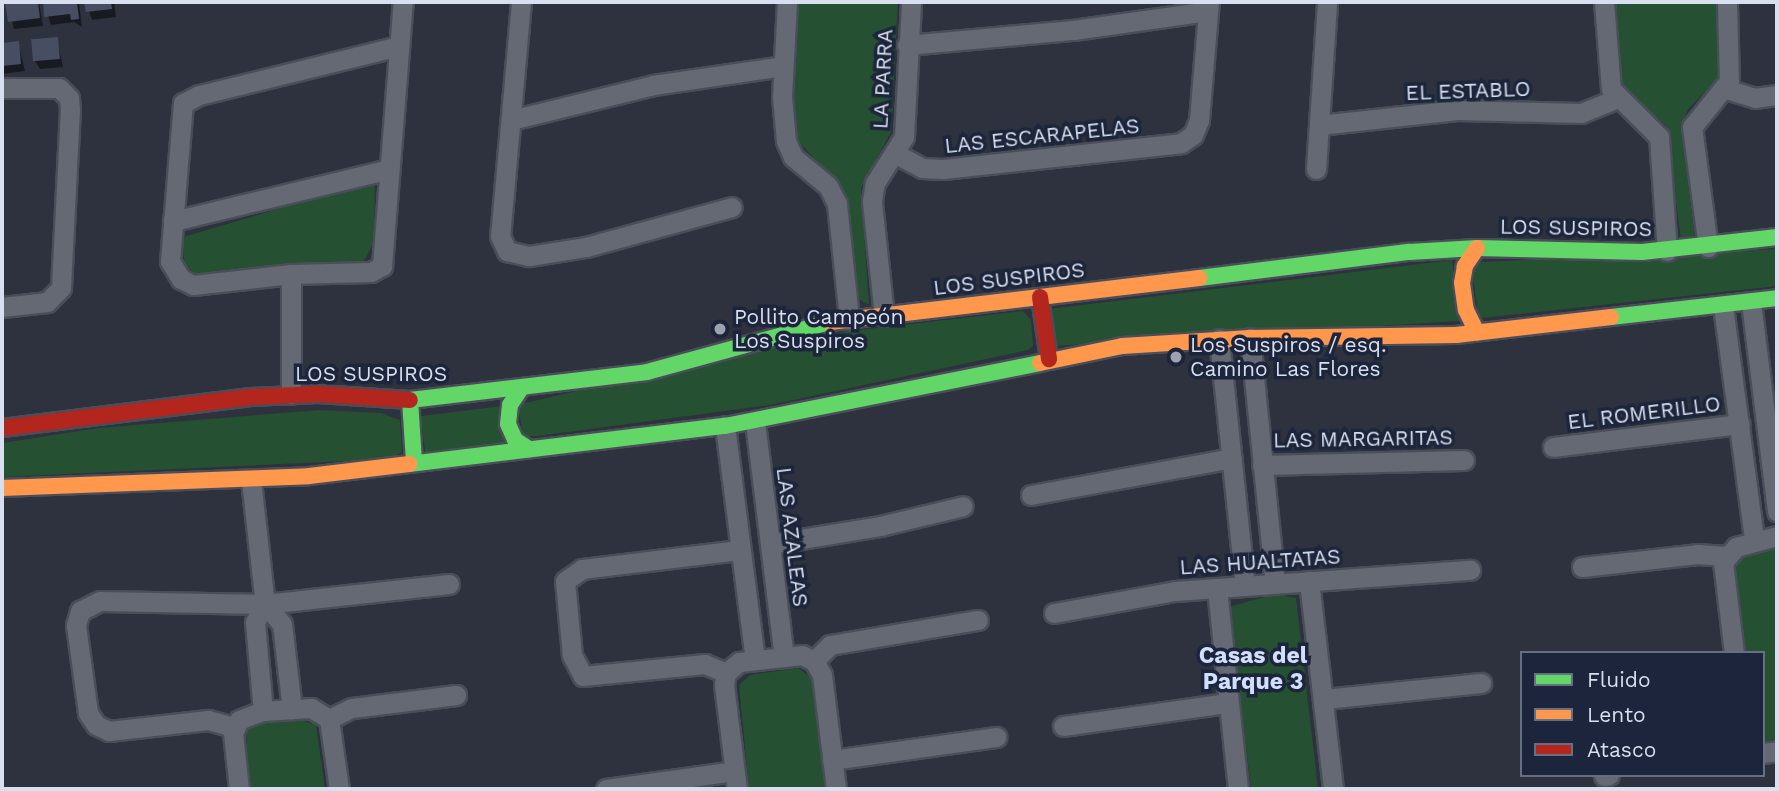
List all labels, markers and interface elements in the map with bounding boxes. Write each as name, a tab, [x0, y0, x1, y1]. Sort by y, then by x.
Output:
street label: LA PARRA	[868, 28, 898, 130]
street label: EL ESTABLO	[1405, 76, 1531, 106]
street label: LAS ESCARAPELAS	[943, 113, 1141, 159]
street label: LOS SUSPIROS	[1500, 214, 1652, 242]
street label: LOS SUSPIROS	[932, 257, 1086, 301]
place label: Pollito Campeón Los Suspiros	[734, 304, 903, 354]
marker: Pollito Campeón Los Suspiros	[712, 321, 728, 337]
place label: Los Suspiros / esq. Camino Las Flores	[1190, 332, 1387, 382]
marker: Los Suspiros / esq. Camino Las Flores	[1168, 349, 1184, 365]
street label: LOS SUSPIROS	[295, 361, 447, 387]
street label: EL ROMERILLO	[1566, 391, 1722, 435]
street label: LAS MARGARITAS	[1273, 425, 1453, 453]
street label: LAS AZALEAS	[771, 466, 813, 608]
street label: LAS HUALTATAS	[1179, 544, 1341, 580]
district label: Casas del Parque 3	[1199, 642, 1307, 696]
legend	[1520, 651, 1765, 777]
text: Fluido	[1587, 667, 1651, 692]
text: Lento	[1587, 702, 1646, 727]
text: Atasco	[1587, 737, 1656, 762]

